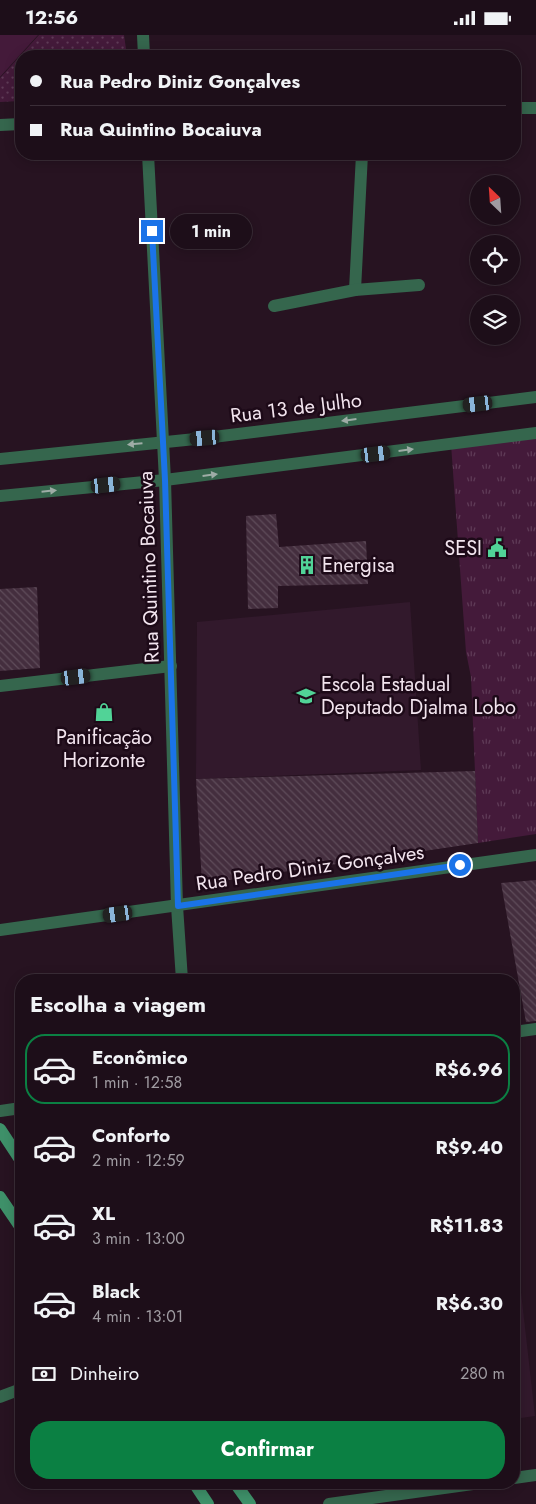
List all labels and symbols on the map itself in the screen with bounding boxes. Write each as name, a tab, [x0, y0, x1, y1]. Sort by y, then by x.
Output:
north arrow	[470, 175, 520, 225]
callout: 1 min	[170, 213, 252, 249]
route end	[141, 220, 163, 242]
street label: Rua 13 de Julho	[229, 386, 363, 430]
car	[462, 395, 493, 413]
one-way arrow	[340, 416, 356, 424]
car	[189, 429, 220, 447]
one-way arrow	[127, 441, 143, 449]
car	[360, 445, 391, 463]
one-way arrow	[398, 446, 414, 454]
street label: Rua Quintino Bocaiuva	[131, 470, 167, 664]
one-way arrow	[202, 471, 218, 479]
car	[90, 476, 121, 494]
one-way arrow	[41, 487, 57, 495]
place label: SESI	[444, 534, 482, 563]
public building icon: SESI	[486, 537, 508, 559]
place label: Energisa	[322, 551, 395, 580]
building icon: Energisa	[296, 554, 318, 576]
car	[60, 668, 91, 686]
place label: Escola Estadual Deputado Djalma Lobo	[321, 670, 516, 722]
school or university icon: Escola Estadual Deputado Djalma Lobo	[295, 685, 317, 707]
shop icon: Panificação Horizonte	[93, 701, 115, 723]
place label: Panificação Horizonte	[56, 723, 152, 775]
street label: Rua Pedro Diniz Gonçalves	[194, 838, 426, 898]
route start	[449, 854, 471, 876]
car	[102, 904, 133, 924]

